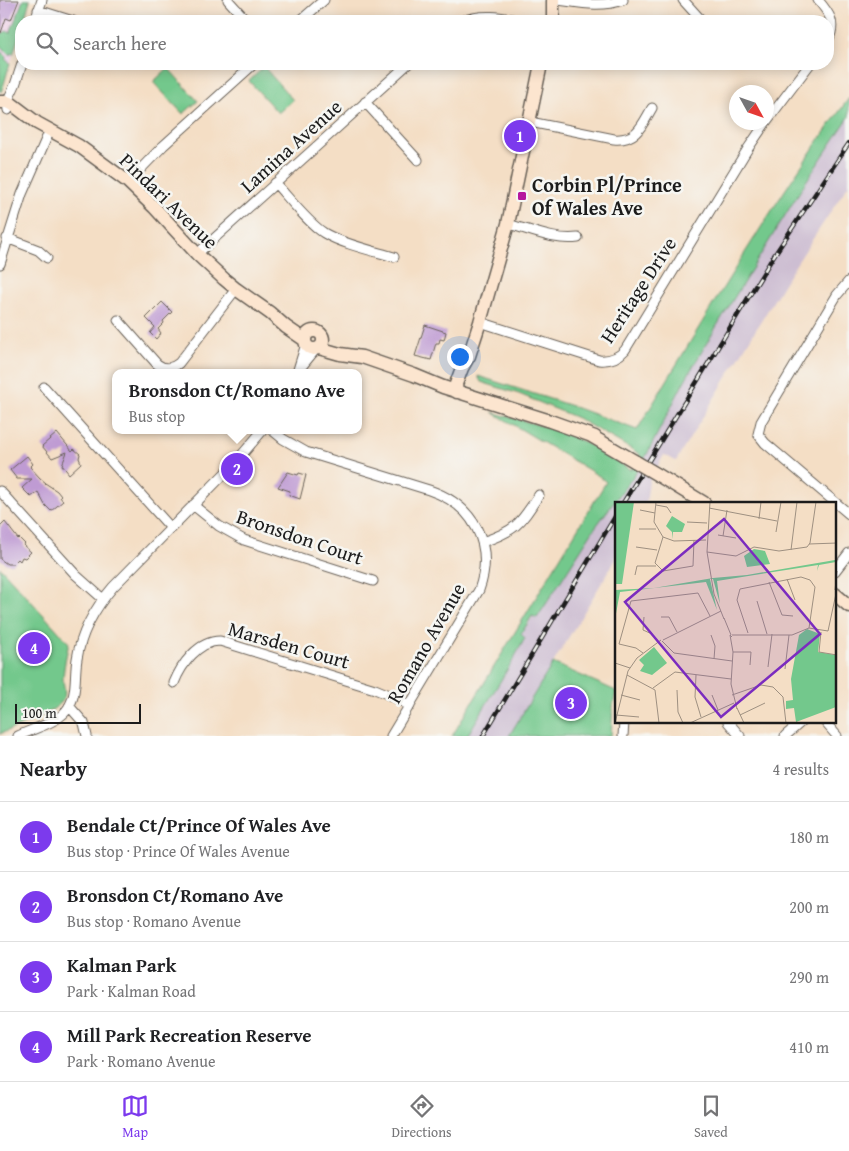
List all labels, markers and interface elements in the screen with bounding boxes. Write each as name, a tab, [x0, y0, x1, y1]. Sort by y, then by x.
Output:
search box	[15, 15, 834, 70]
icon: search	[33, 29, 61, 57]
text: Search here	[73, 29, 167, 57]
north arrow	[729, 85, 774, 130]
street label: Lamina Avenue	[234, 92, 348, 199]
pin: 1	[504, 117, 536, 155]
street label: Pindari Avenue	[113, 146, 225, 255]
place label: Corbin Pl/Prince Of Wales Ave	[532, 170, 682, 222]
marker: Corbin Pl/Prince Of Wales Ave	[516, 190, 528, 202]
street label: Heritage Drive	[592, 231, 683, 349]
your location	[447, 344, 473, 370]
popup	[112, 369, 362, 434]
text: Bronsdon Ct/Romano Ave	[129, 376, 345, 404]
text: Bus stop	[129, 404, 185, 428]
pin: 2	[221, 450, 253, 488]
street label: Bronsdon Court	[233, 501, 367, 572]
inset map	[615, 502, 836, 724]
street label: Romano Avenue	[379, 577, 472, 708]
street label: Marsden Court	[225, 613, 353, 676]
pin: 4	[18, 629, 50, 667]
pin: 3	[555, 684, 587, 722]
scale bar	[15, 701, 141, 724]
text: 100 m	[22, 703, 57, 723]
text: Nearby	[20, 753, 87, 784]
text: 4 results	[772, 757, 829, 781]
text: Bendale Ct/Prince Of Wales Ave	[67, 811, 331, 839]
text: 1	[32, 825, 40, 849]
text: 180 m	[789, 825, 829, 849]
text: Bus stop · Prince Of Wales Avenue	[67, 839, 290, 863]
text: Bronsdon Ct/Romano Ave	[67, 881, 283, 909]
text: 2	[32, 895, 40, 919]
text: 200 m	[789, 895, 829, 919]
text: Bus stop · Romano Avenue	[67, 909, 241, 933]
text: Kalman Park	[67, 951, 176, 979]
text: 3	[32, 965, 40, 989]
text: 290 m	[789, 965, 829, 989]
text: Park · Kalman Road	[67, 979, 196, 1003]
text: Mill Park Recreation Reserve	[67, 1021, 312, 1049]
text: 4	[32, 1035, 40, 1059]
text: 410 m	[789, 1035, 829, 1059]
text: Park · Romano Avenue	[67, 1049, 215, 1073]
tab: Map	[121, 1092, 149, 1142]
tab: Directions	[391, 1092, 452, 1142]
tab: Saved	[694, 1092, 728, 1142]

